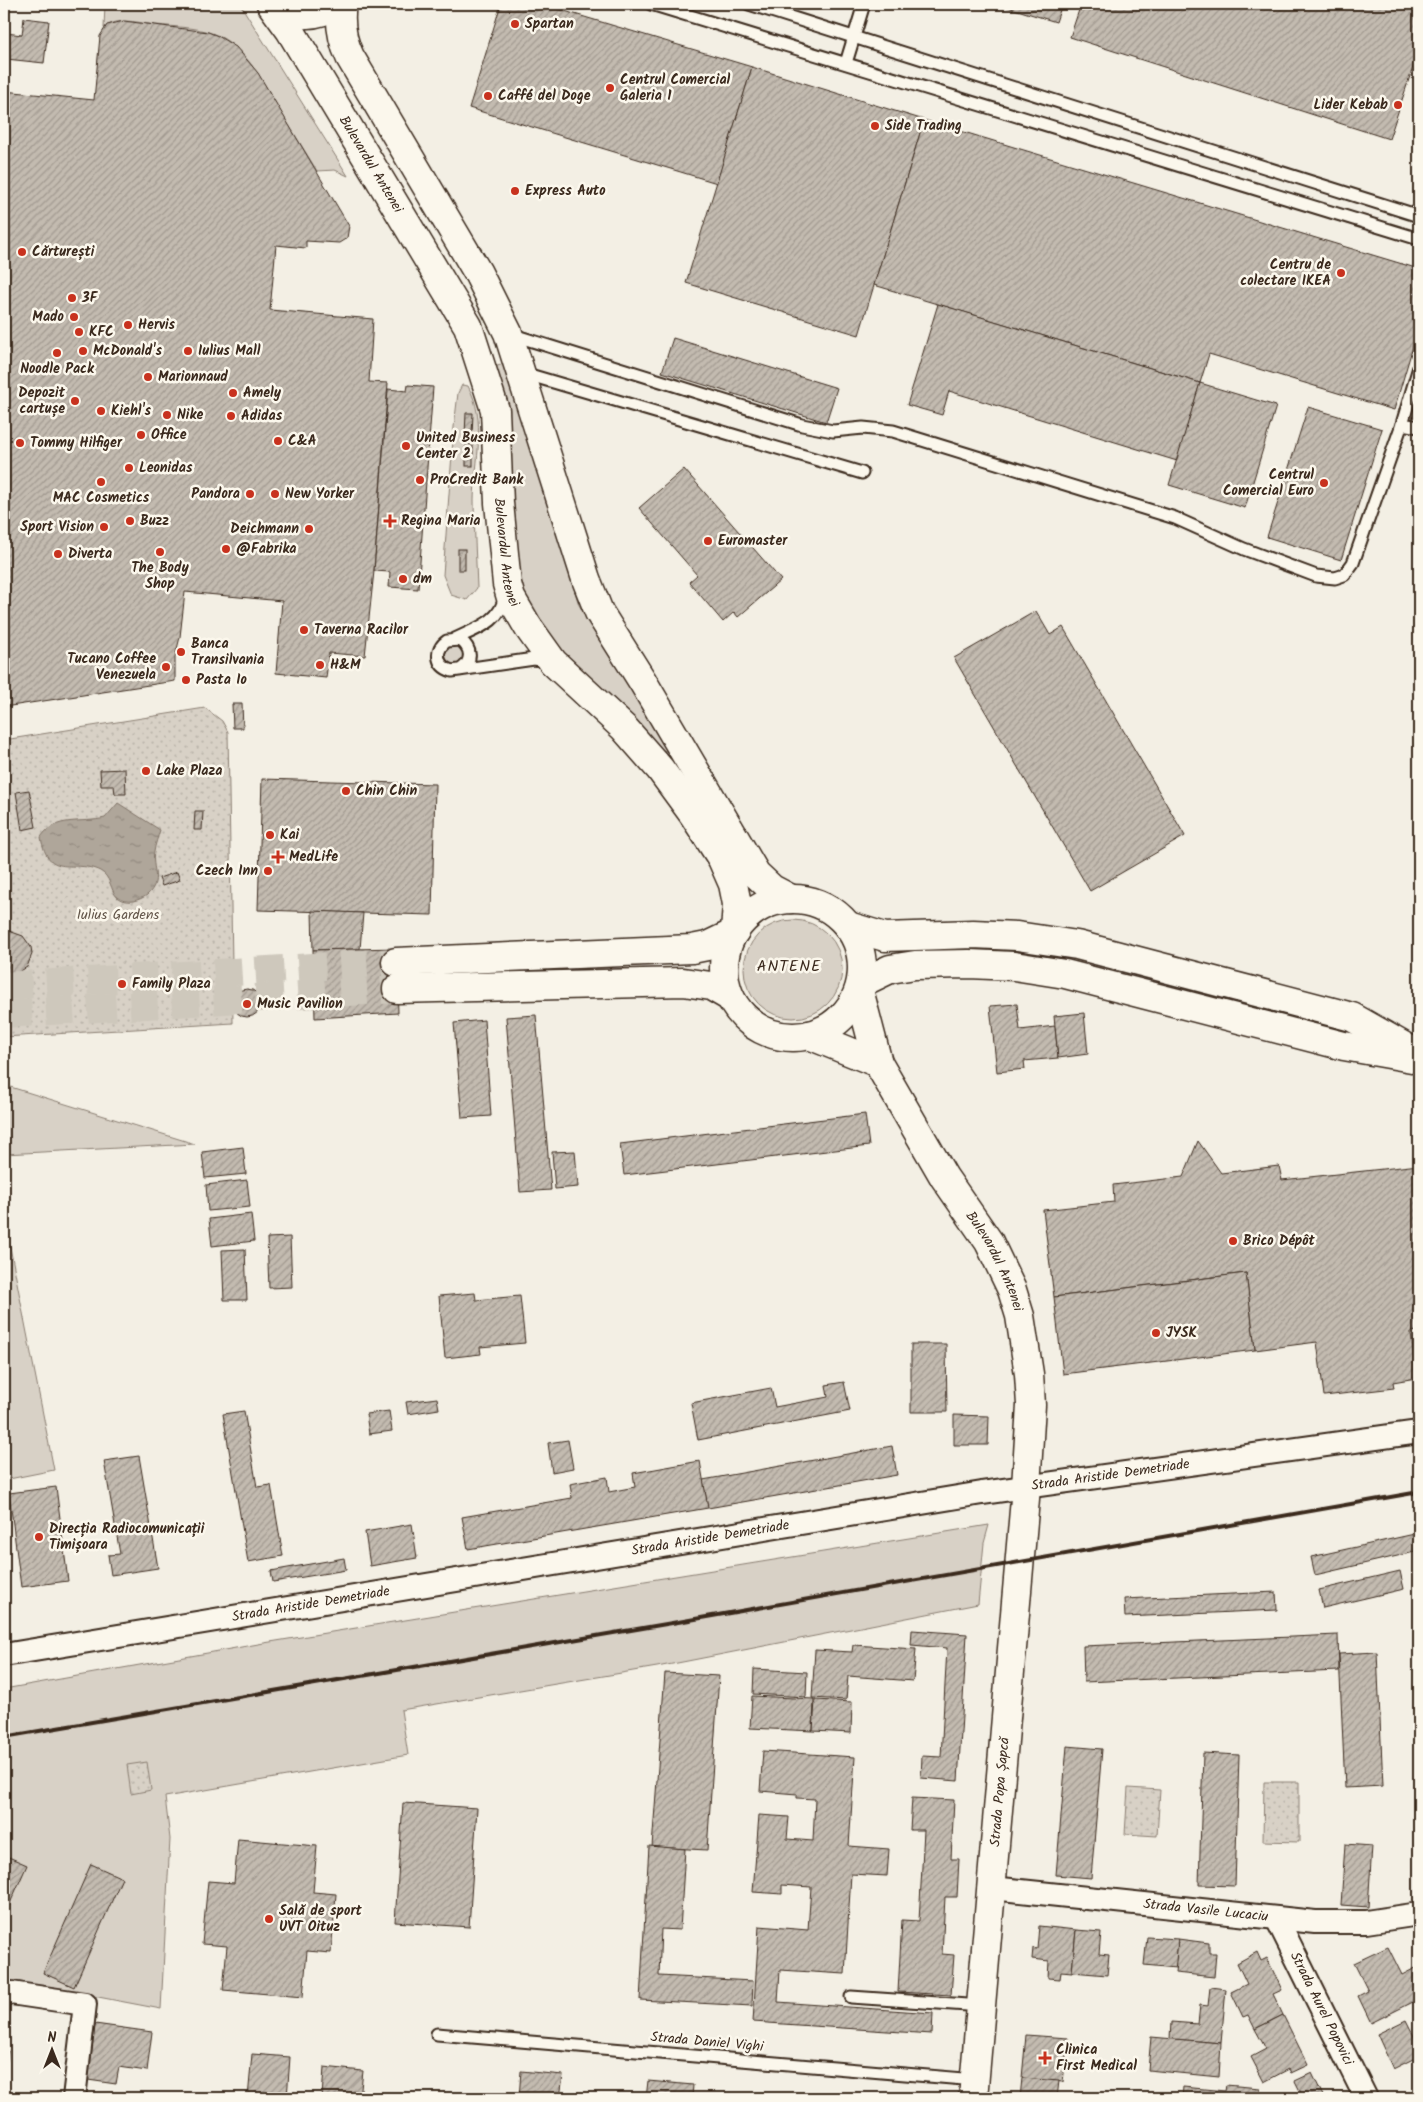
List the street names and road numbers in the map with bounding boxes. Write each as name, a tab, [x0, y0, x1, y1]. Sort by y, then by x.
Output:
street label: Bulevardul Antenei	[333, 111, 409, 218]
street label: Bulevardul Antenei	[488, 498, 525, 612]
street label: Bulevardul Antenei	[960, 1207, 1029, 1315]
street label: Strada Aristide Demetriade	[1030, 1453, 1192, 1497]
street label: Strada Aristide Demetriade	[630, 1514, 792, 1562]
street label: Strada Aristide Demetriade	[230, 1580, 392, 1628]
street label: Strada Popa Șapcă	[984, 1735, 1016, 1848]
street label: Strada Vasile Lucaciu	[1142, 1893, 1270, 1928]
street label: Strada Aurel Popovici	[1284, 1948, 1359, 2070]
street label: Strada Daniel Vighi	[650, 2026, 765, 2058]

